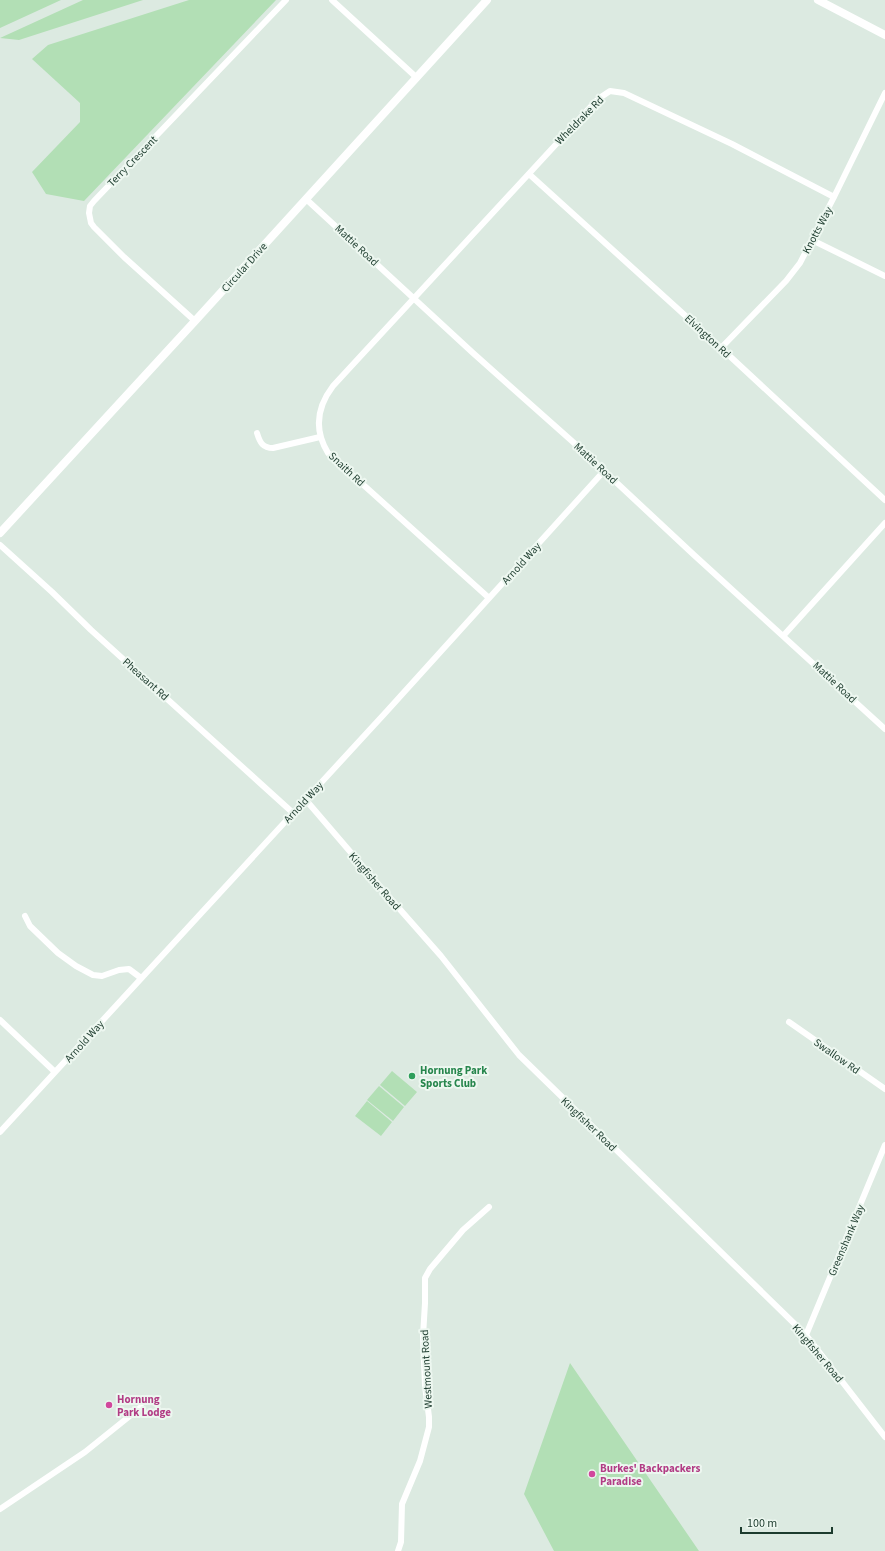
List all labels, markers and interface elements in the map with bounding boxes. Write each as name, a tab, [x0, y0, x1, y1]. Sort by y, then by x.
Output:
street label: Wheldrake Rd	[552, 93, 607, 148]
street label: Terry Crescent	[104, 132, 161, 190]
street label: Knotts Way	[799, 204, 836, 256]
street label: Mattie Road	[332, 221, 382, 269]
street label: Circular Drive	[218, 239, 271, 295]
street label: Elvington Rd	[681, 311, 734, 362]
street label: Mattie Road	[571, 439, 621, 487]
street label: Snaith Rd	[325, 449, 368, 490]
street label: Arnold Way	[498, 539, 544, 588]
street label: Pheasant Rd	[119, 655, 172, 704]
street label: Mattie Road	[810, 658, 860, 706]
street label: Arnold Way	[280, 778, 327, 826]
street label: Kingfisher Road	[345, 849, 404, 914]
street label: Arnold Way	[61, 1017, 107, 1066]
street label: Swallow Rd	[811, 1035, 863, 1078]
place label: Hornung Park Sports Club	[420, 1063, 487, 1091]
marker: Hornung Park Sports Club	[407, 1071, 417, 1081]
street label: Kingfisher Road	[557, 1094, 620, 1155]
street label: Greenshank Way	[825, 1202, 868, 1278]
street label: Kingfisher Road	[789, 1321, 847, 1386]
street label: Westmount Road	[417, 1329, 436, 1409]
place label: Hornung Park Lodge	[117, 1392, 171, 1420]
marker: Hornung Park Lodge	[104, 1400, 114, 1410]
place label: Burkes' Backpackers Paradise	[600, 1461, 701, 1489]
marker: Burkes' Backpackers Paradise	[587, 1469, 597, 1479]
scale bar	[741, 1509, 832, 1535]
text: 100 m	[747, 1515, 777, 1532]

